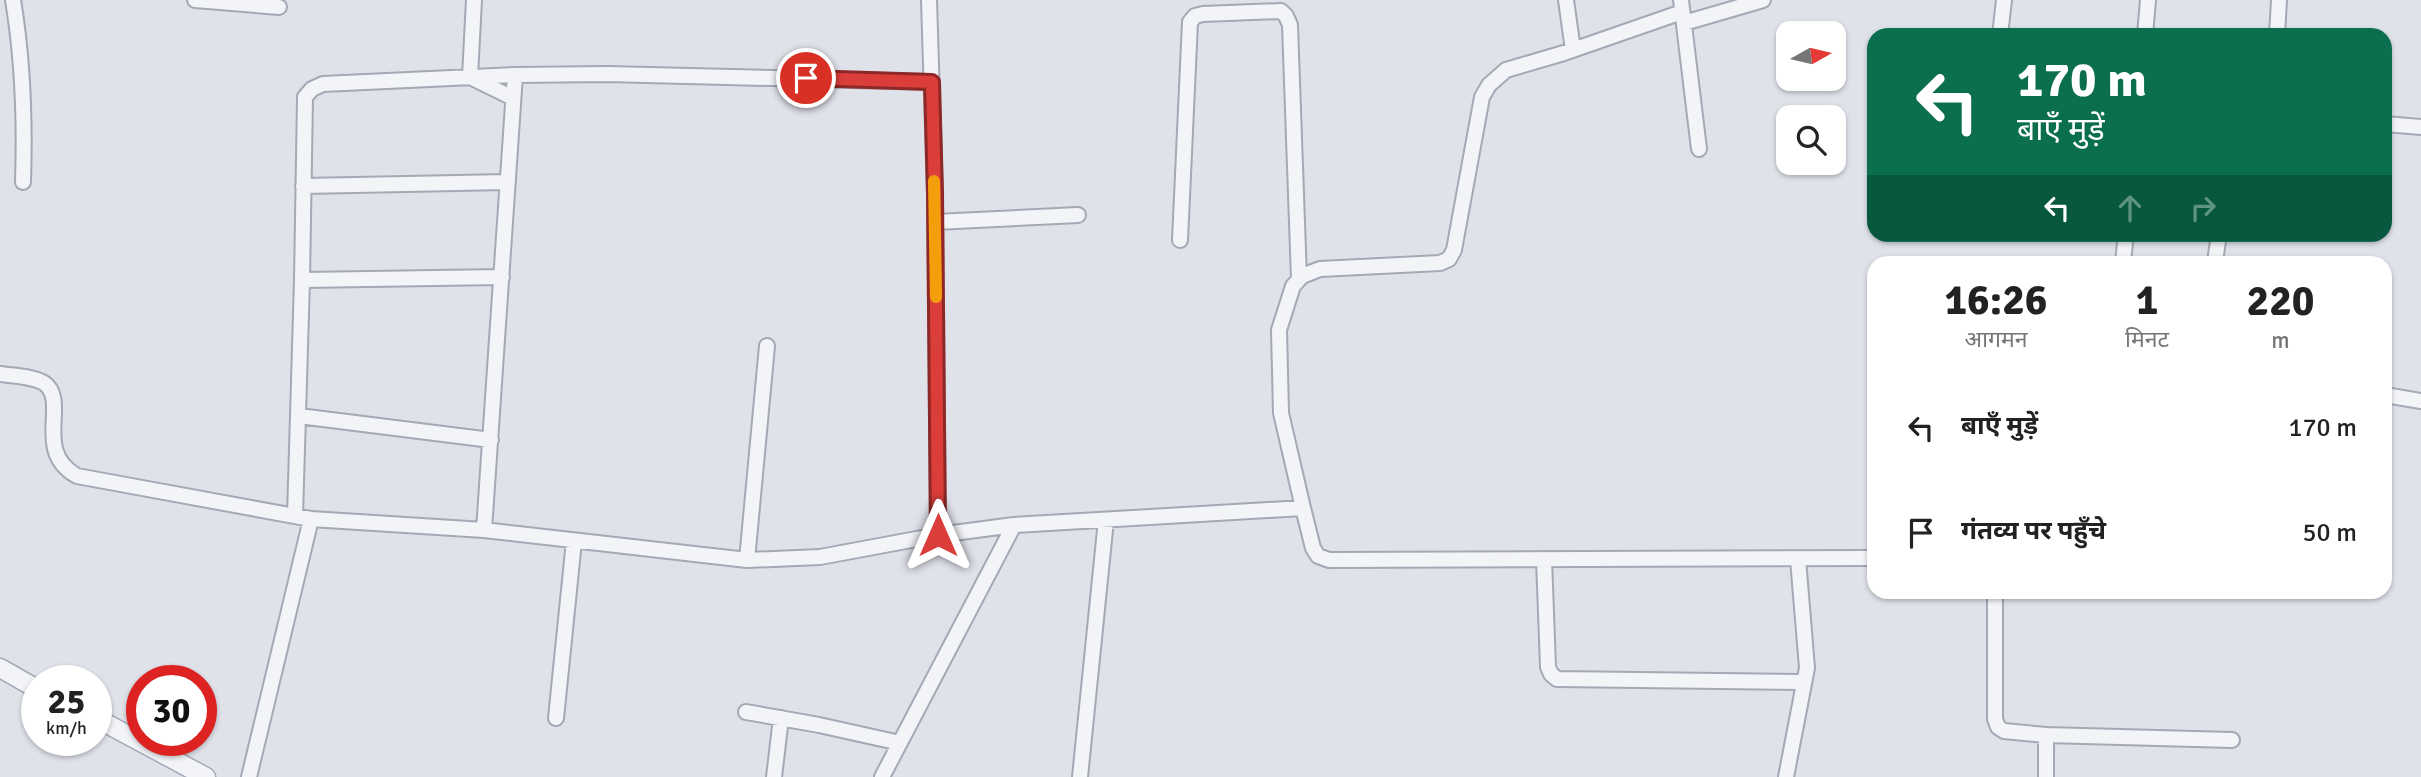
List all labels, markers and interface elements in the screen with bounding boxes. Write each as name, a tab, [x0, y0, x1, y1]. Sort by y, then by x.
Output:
north arrow	[1776, 21, 1846, 91]
map controls	[1776, 21, 1846, 175]
pin	[776, 48, 836, 108]
text: 170 m	[2017, 50, 2147, 110]
icon: left	[1902, 56, 1993, 147]
icon: arrive	[787, 59, 825, 97]
button: search	[1776, 105, 1846, 175]
text: बाएँ मुड़ें	[2017, 110, 2105, 149]
icon: left	[2038, 189, 2076, 227]
icon: ahead	[2111, 189, 2149, 227]
icon: right	[2184, 189, 2222, 227]
text: 16:26	[1944, 275, 2048, 326]
text: 1	[2136, 275, 2158, 326]
text: 220	[2246, 276, 2315, 327]
text: आगमन	[1964, 325, 2027, 354]
text: मिनट	[2125, 325, 2169, 354]
text: m	[2271, 326, 2290, 355]
icon: left	[1902, 409, 1940, 447]
text: बाएँ मुड़ें	[1961, 410, 2038, 442]
text: 170 m	[2288, 412, 2357, 444]
position arrow	[901, 498, 975, 572]
icon: arrive	[1902, 514, 1940, 552]
text: गंतव्य पर पहुँचे	[1961, 515, 2106, 547]
text: 50 m	[2302, 517, 2357, 549]
speed limit sign: 30	[126, 665, 217, 756]
text: 25	[48, 680, 85, 723]
text: km/h	[46, 717, 87, 739]

